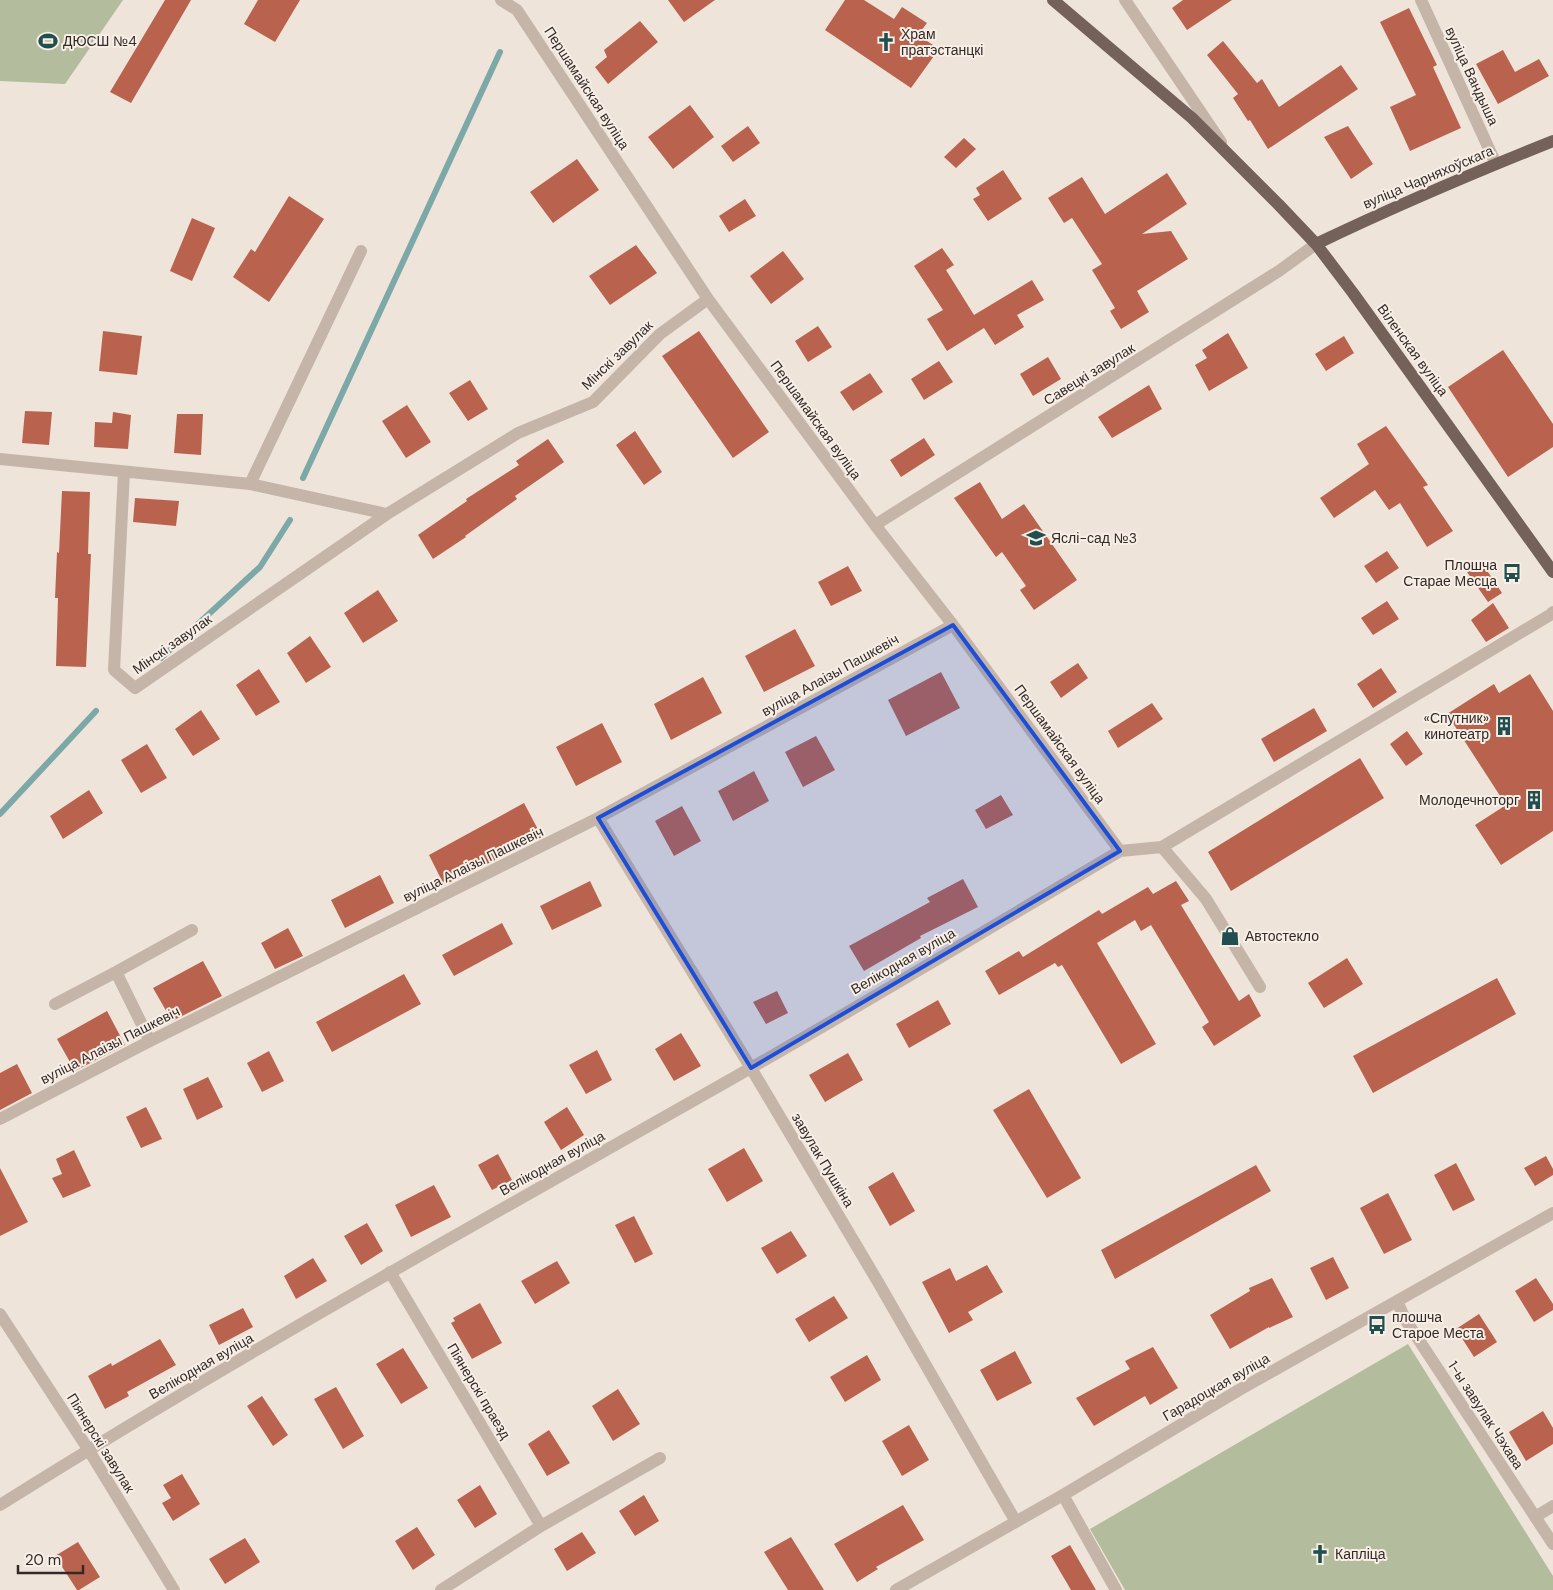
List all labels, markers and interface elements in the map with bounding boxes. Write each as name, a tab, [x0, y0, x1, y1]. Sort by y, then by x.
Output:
street label: Першамайская вуліца	[540, 23, 634, 153]
street label: вуліца Вандыша	[1441, 24, 1503, 128]
place label: Храм пратэстанцкі	[901, 25, 983, 59]
sports icon: ДЮСШ №4	[37, 30, 59, 52]
church icon: Храм пратэстанцкі	[875, 31, 897, 53]
place label: ДЮСШ №4	[63, 32, 137, 50]
street label: вуліца Чарняхоўскага	[1360, 141, 1496, 213]
street label: Віленская вуліца	[1374, 300, 1453, 400]
street label: Мінскі завулак	[577, 316, 657, 394]
street label: Савецкі завулак	[1040, 338, 1139, 409]
street label: Першамайская вуліца	[767, 357, 866, 483]
school or university icon: Яслі-сад №3	[1025, 527, 1047, 549]
place label: Яслі-сад №3	[1051, 529, 1137, 547]
place label: Плошча Старае Месца	[1403, 556, 1497, 590]
bus stop icon: Плошча Старае Месца	[1501, 562, 1523, 584]
street label: Мінскі завулак	[129, 610, 216, 678]
street label: вуліца Алаізы Пашкевіч	[758, 630, 902, 720]
street label: Першамайская вуліца	[1011, 681, 1110, 807]
place label: «Спутник» кинотеатр	[1424, 709, 1489, 743]
building icon: «Спутник» кинотеатр	[1493, 715, 1515, 737]
building icon: Молодечноторг	[1523, 789, 1545, 811]
place label: Молодечноторг	[1419, 791, 1519, 809]
street label: вуліца Алаізы Пашкевіч	[400, 822, 546, 906]
street label: Велікодная вуліца	[848, 924, 959, 998]
shop icon: Автостекло	[1219, 925, 1241, 947]
place label: Автостекло	[1245, 927, 1319, 945]
street label: вуліца Алаізы Пашкевіч	[37, 1002, 183, 1088]
street label: завулак Пушкіна	[788, 1110, 858, 1211]
street label: Велікодная вуліца	[496, 1127, 608, 1199]
place label: плошча Старое Места	[1392, 1308, 1484, 1342]
bus stop icon: плошча Старое Места	[1366, 1314, 1388, 1336]
street label: Велікодная вуліца	[146, 1329, 257, 1403]
street label: Піянерскі праезд	[443, 1340, 515, 1442]
street label: Гарадоцкая вуліца	[1159, 1349, 1273, 1425]
street label: 1-ы завулак Чэхава	[1444, 1357, 1528, 1473]
street label: Піянерскі завулак	[63, 1390, 139, 1497]
scale bar	[18, 1542, 82, 1574]
church icon: Капліца	[1309, 1543, 1331, 1565]
place label: Капліца	[1335, 1545, 1386, 1563]
text: 20 m	[25, 1550, 61, 1570]

